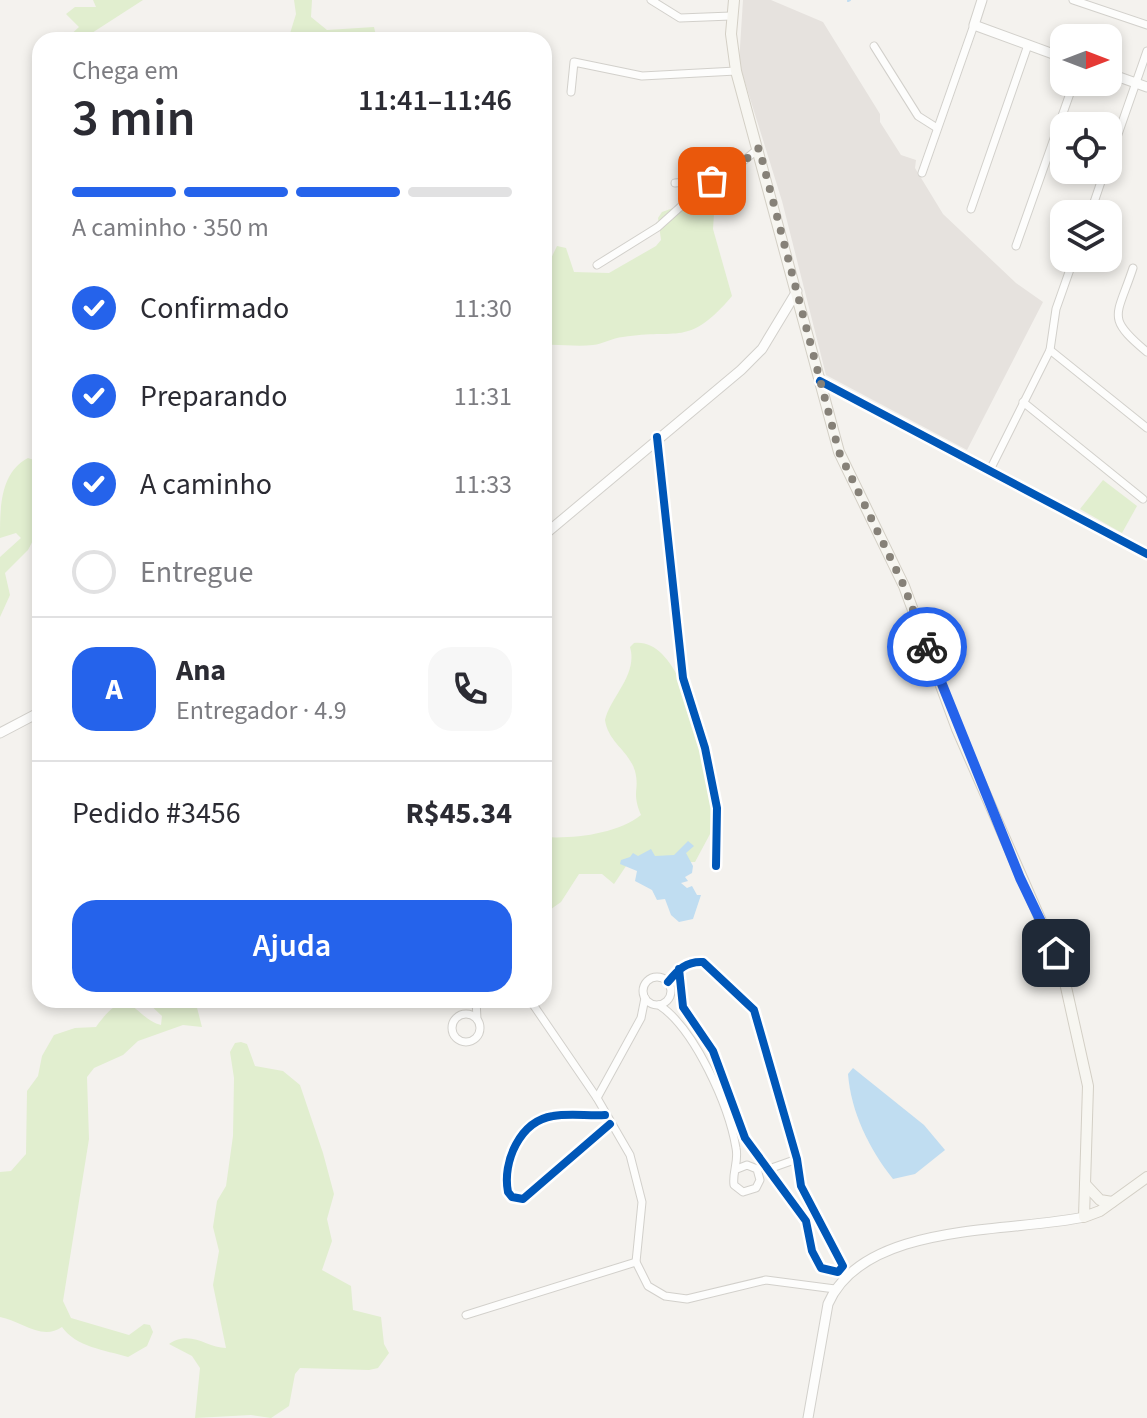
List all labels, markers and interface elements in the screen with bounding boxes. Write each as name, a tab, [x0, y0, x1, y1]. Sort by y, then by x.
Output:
north arrow	[1050, 24, 1122, 96]
map controls	[1050, 24, 1122, 272]
text: Chega em	[72, 52, 179, 89]
text: 11:41–11:46	[358, 79, 512, 122]
text: 3 min	[72, 82, 196, 156]
button: locate	[1050, 112, 1122, 184]
pin	[678, 147, 746, 215]
icon: bag	[690, 159, 734, 203]
button: layers	[1050, 200, 1122, 272]
text: A caminho · 350 m	[72, 209, 269, 246]
icon: check	[72, 286, 116, 330]
text: Confirmado	[140, 287, 289, 330]
text: 11:30	[454, 290, 512, 327]
icon: check	[72, 374, 116, 418]
text: Preparando	[140, 375, 287, 418]
text: 11:31	[454, 378, 512, 415]
icon: check	[72, 462, 116, 506]
text: A caminho	[140, 463, 272, 506]
text: 11:33	[454, 466, 512, 503]
text: Entregue	[140, 551, 253, 594]
courier	[887, 607, 967, 687]
icon: bike	[905, 625, 949, 669]
button: phone	[428, 647, 512, 731]
text: Ana	[176, 649, 226, 692]
text: A	[105, 668, 123, 711]
text: Entregador · 4.9	[176, 692, 347, 729]
text: Pedido #3456	[72, 792, 241, 835]
text: R$45.34	[405, 792, 512, 835]
button: Ajuda	[72, 900, 512, 992]
pin	[1022, 919, 1090, 987]
icon: home	[1034, 931, 1078, 975]

